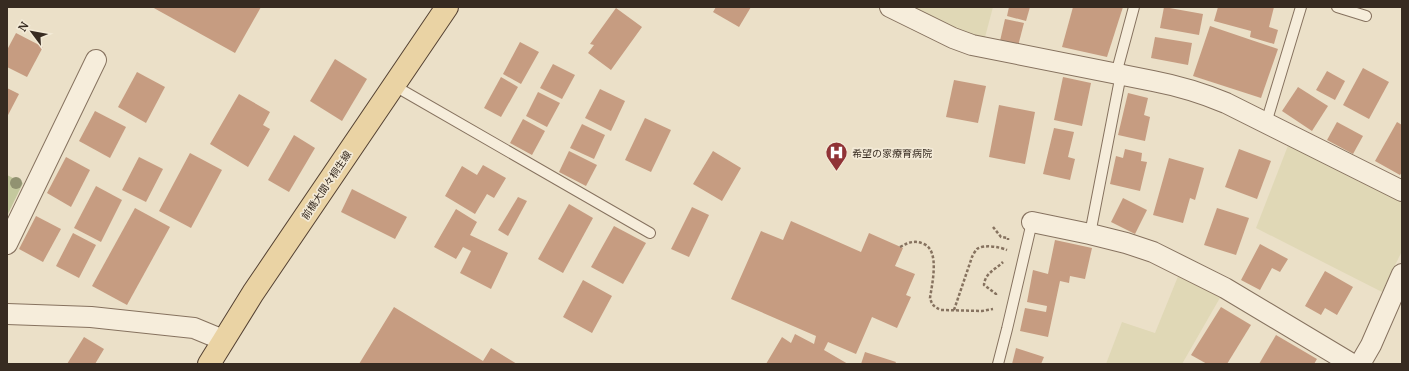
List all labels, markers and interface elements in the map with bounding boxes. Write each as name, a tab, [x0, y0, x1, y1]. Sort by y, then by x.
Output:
north arrow	[12, 12, 52, 52]
text: N	[15, 19, 32, 34]
hospital icon: 希望の家療育病院	[824, 140, 850, 173]
place label: 希望の家療育病院	[852, 147, 932, 160]
street label: 前橋大間々桐生線	[299, 148, 354, 222]

